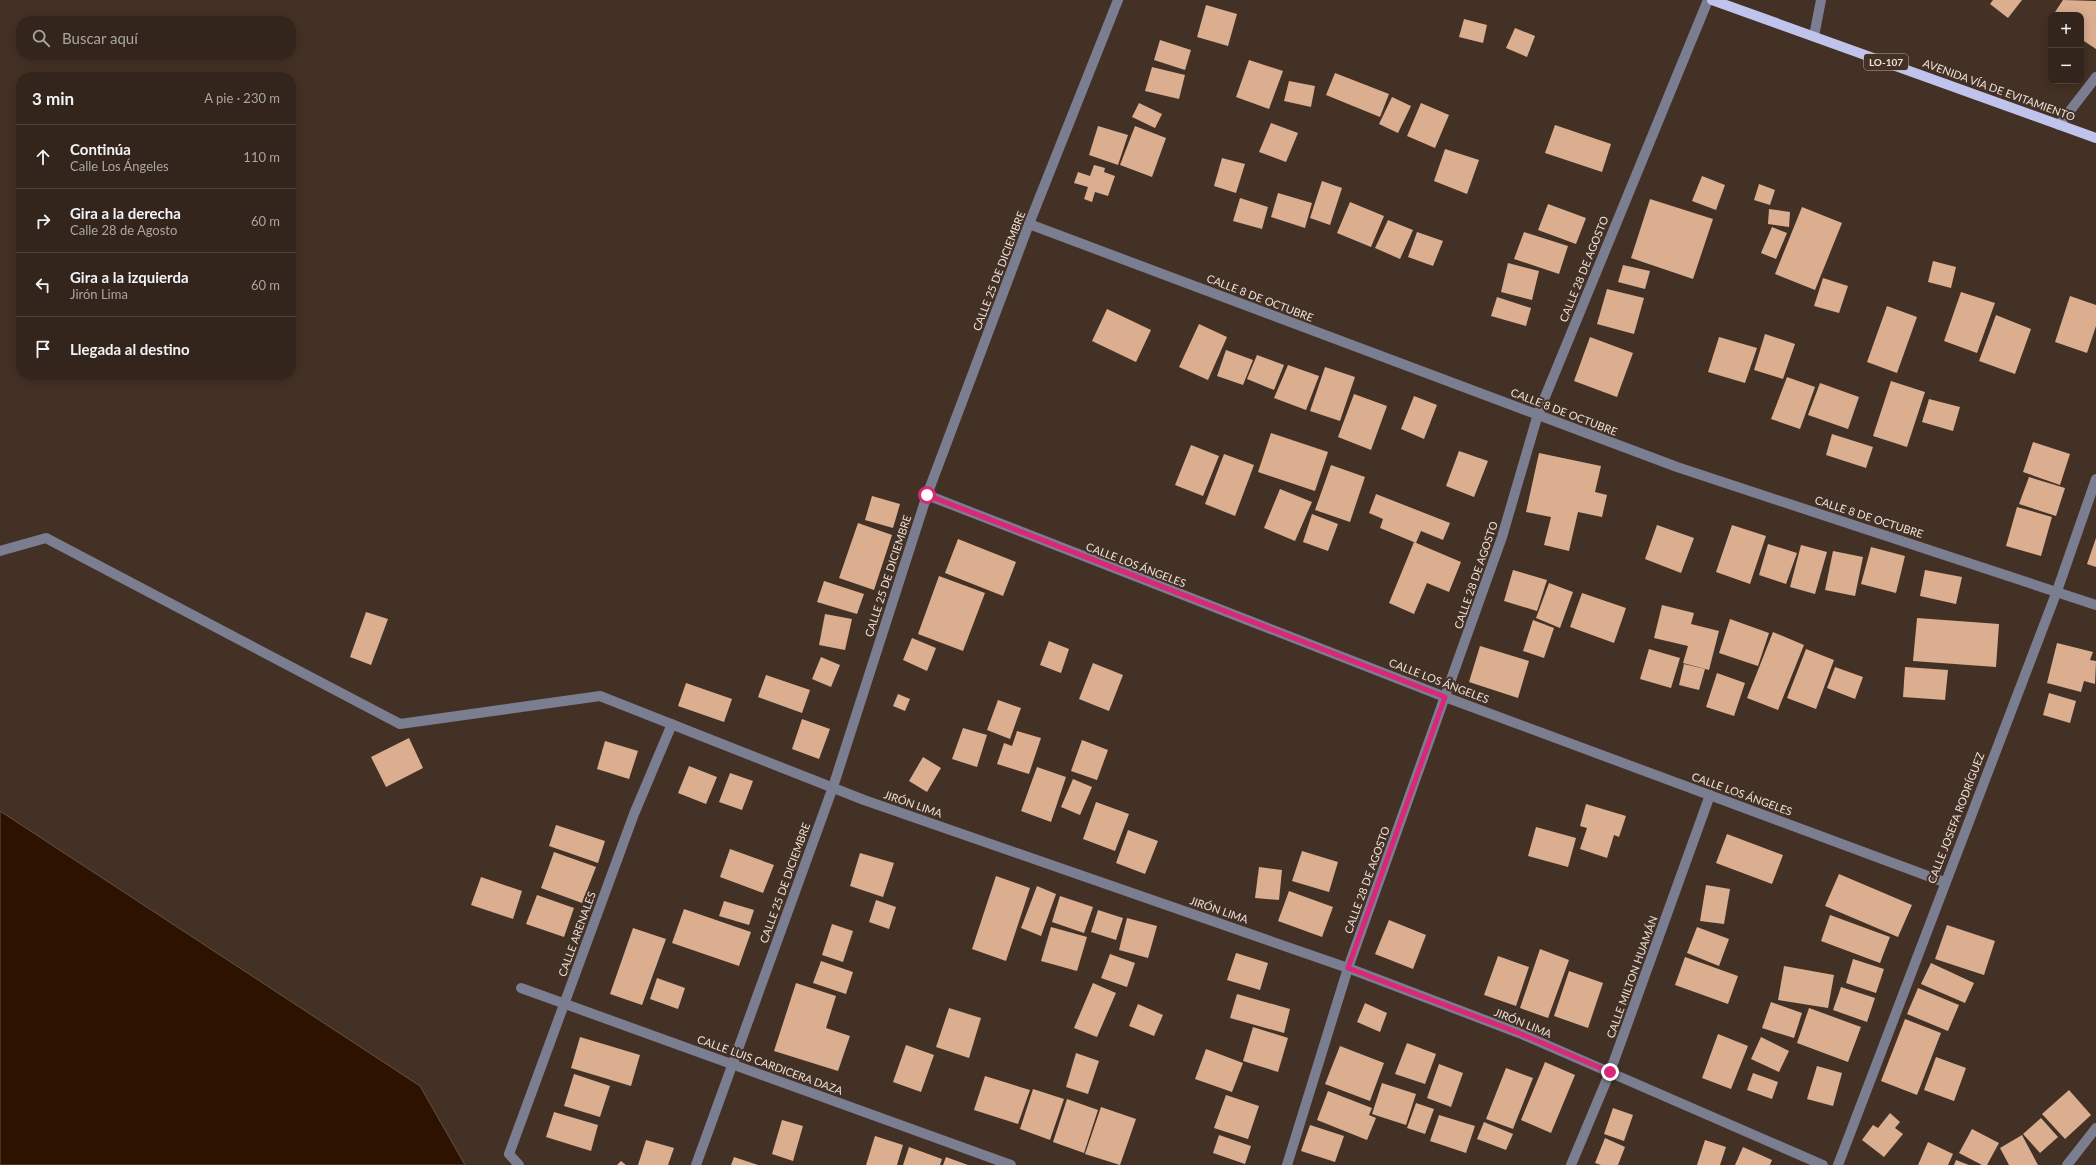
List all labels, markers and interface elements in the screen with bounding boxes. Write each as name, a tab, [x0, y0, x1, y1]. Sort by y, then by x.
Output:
map controls	[2048, 12, 2084, 84]
button: +	[2048, 12, 2084, 48]
search box	[16, 16, 296, 60]
icon: search	[30, 27, 52, 49]
text: Buscar aquí	[62, 29, 138, 47]
button: −	[2048, 48, 2084, 84]
road number: LO-107	[1864, 54, 1908, 70]
street label: AVENIDA VÍA DE EVITAMIENTO	[1921, 56, 2077, 123]
text: 3 min	[32, 88, 74, 109]
text: A pie · 230 m	[204, 90, 280, 106]
text: Continúa	[70, 140, 131, 158]
icon: ahead	[32, 146, 54, 168]
text: 110 m	[243, 149, 280, 165]
text: Calle Los Ángeles	[70, 158, 169, 174]
text: Gira a la derecha	[70, 204, 181, 222]
street label: CALLE 25 DE DICIEMBRE	[970, 209, 1027, 333]
icon: right	[32, 210, 54, 232]
text: 60 m	[251, 213, 280, 229]
street label: CALLE 28 DE AGOSTO	[1556, 214, 1611, 324]
text: Calle 28 de Agosto	[70, 222, 177, 238]
text: Gira a la izquierda	[70, 268, 189, 286]
street label: CALLE 8 DE OCTUBRE	[1205, 271, 1315, 324]
icon: left	[32, 274, 54, 296]
text: 60 m	[251, 277, 280, 293]
text: Jirón Lima	[70, 286, 128, 302]
icon: arrive	[32, 338, 54, 360]
text: Llegada al destino	[70, 340, 190, 358]
street label: CALLE 8 DE OCTUBRE	[1509, 385, 1619, 438]
route start	[918, 486, 936, 504]
street label: CALLE 8 DE OCTUBRE	[1813, 493, 1925, 540]
street label: CALLE 25 DE DICIEMBRE	[862, 513, 913, 638]
street label: CALLE 28 DE AGOSTO	[1451, 519, 1500, 630]
street label: CALLE LOS ÁNGELES	[1084, 539, 1188, 590]
street label: CALLE LOS ÁNGELES	[1387, 655, 1491, 706]
street label: CALLE JOSEFA RODRÍGUEZ	[1925, 750, 1987, 885]
street label: CALLE LOS ÁNGELES	[1690, 769, 1794, 818]
street label: JIRÓN LIMA	[882, 787, 945, 820]
street label: CALLE 25 DE DICIEMBRE	[757, 821, 812, 945]
street label: CALLE 28 DE AGOSTO	[1341, 824, 1392, 935]
street label: CALLE ARENALES	[555, 890, 598, 978]
street label: JIRÓN LIMA	[1188, 893, 1251, 926]
street label: CALLE MILTON HUAMÁN	[1603, 914, 1660, 1040]
street label: JIRÓN LIMA	[1492, 1005, 1554, 1040]
street label: CALLE LUIS CARDICERA DAZA	[696, 1032, 845, 1097]
route end	[1601, 1063, 1619, 1081]

